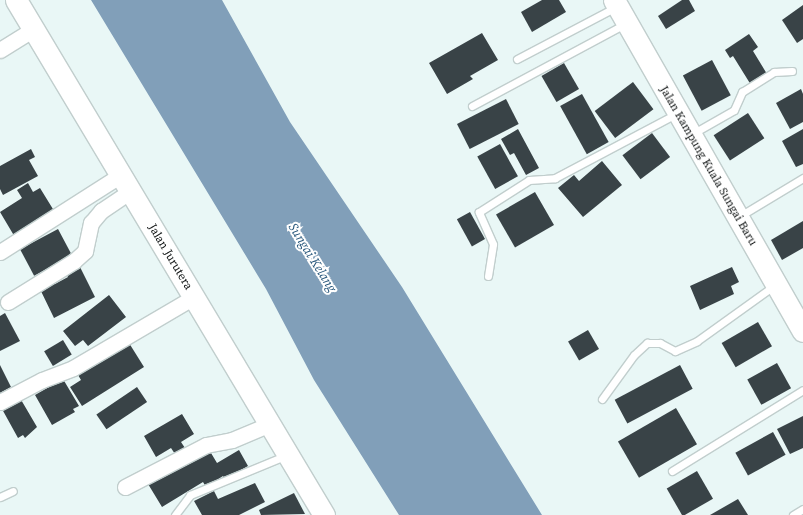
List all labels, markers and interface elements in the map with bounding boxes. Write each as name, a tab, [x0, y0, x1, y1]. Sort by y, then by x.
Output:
street label: Jalan Kampung Kuala Sungai Baru	[656, 84, 760, 248]
water label: Sungai Kelang	[285, 221, 339, 295]
street label: Jalan Jurutera	[145, 222, 195, 292]

